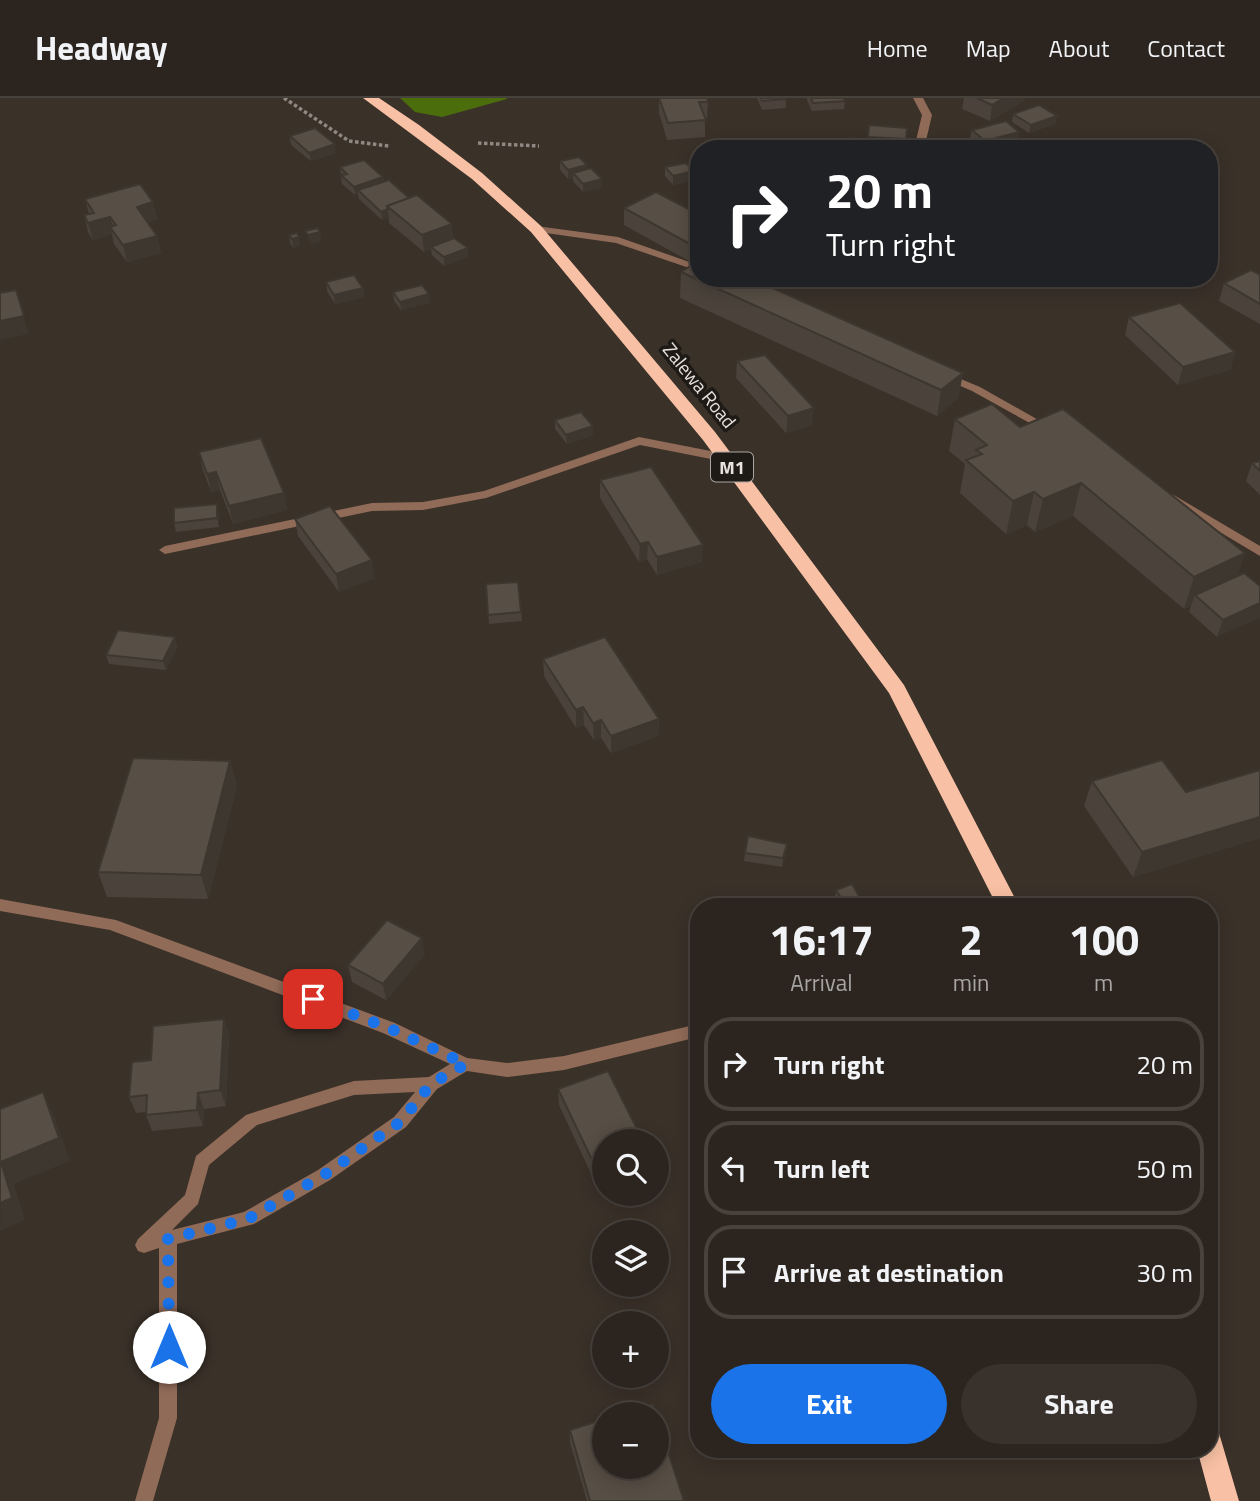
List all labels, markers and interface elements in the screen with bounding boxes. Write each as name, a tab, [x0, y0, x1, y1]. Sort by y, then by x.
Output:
text: Headway	[35, 23, 168, 73]
text: Home	[867, 30, 928, 66]
text: Map	[966, 30, 1011, 66]
text: About	[1049, 30, 1109, 66]
text: Contact	[1147, 30, 1225, 66]
text: 20 m	[826, 152, 933, 227]
icon: right	[711, 168, 802, 259]
text: Turn right	[826, 220, 955, 268]
street label: Zalewa Road	[656, 336, 744, 434]
road number: M1	[711, 452, 753, 482]
text: 16:17	[769, 907, 874, 971]
text: 2	[959, 907, 983, 971]
text: 100	[1068, 907, 1139, 971]
text: Arrival	[790, 965, 853, 1000]
text: min	[953, 965, 989, 1000]
text: m	[1094, 965, 1113, 1000]
pin	[283, 969, 343, 1029]
icon: arrive	[294, 980, 332, 1018]
icon: right	[715, 1045, 753, 1083]
text: Turn right	[774, 1045, 885, 1084]
text: 20 m	[1136, 1045, 1193, 1084]
map controls	[592, 1129, 669, 1479]
button: search	[592, 1129, 669, 1206]
icon: left	[715, 1149, 753, 1187]
text: Turn left	[774, 1149, 869, 1188]
text: 50 m	[1136, 1149, 1193, 1188]
button: layers	[592, 1220, 669, 1297]
icon: arrive	[715, 1253, 753, 1291]
text: Arrive at destination	[774, 1253, 1004, 1292]
text: 30 m	[1136, 1253, 1193, 1292]
position arrow	[132, 1310, 206, 1384]
button: +	[592, 1311, 669, 1388]
button: Exit	[711, 1364, 947, 1444]
button: Share	[961, 1364, 1197, 1444]
button: −	[592, 1402, 669, 1479]

